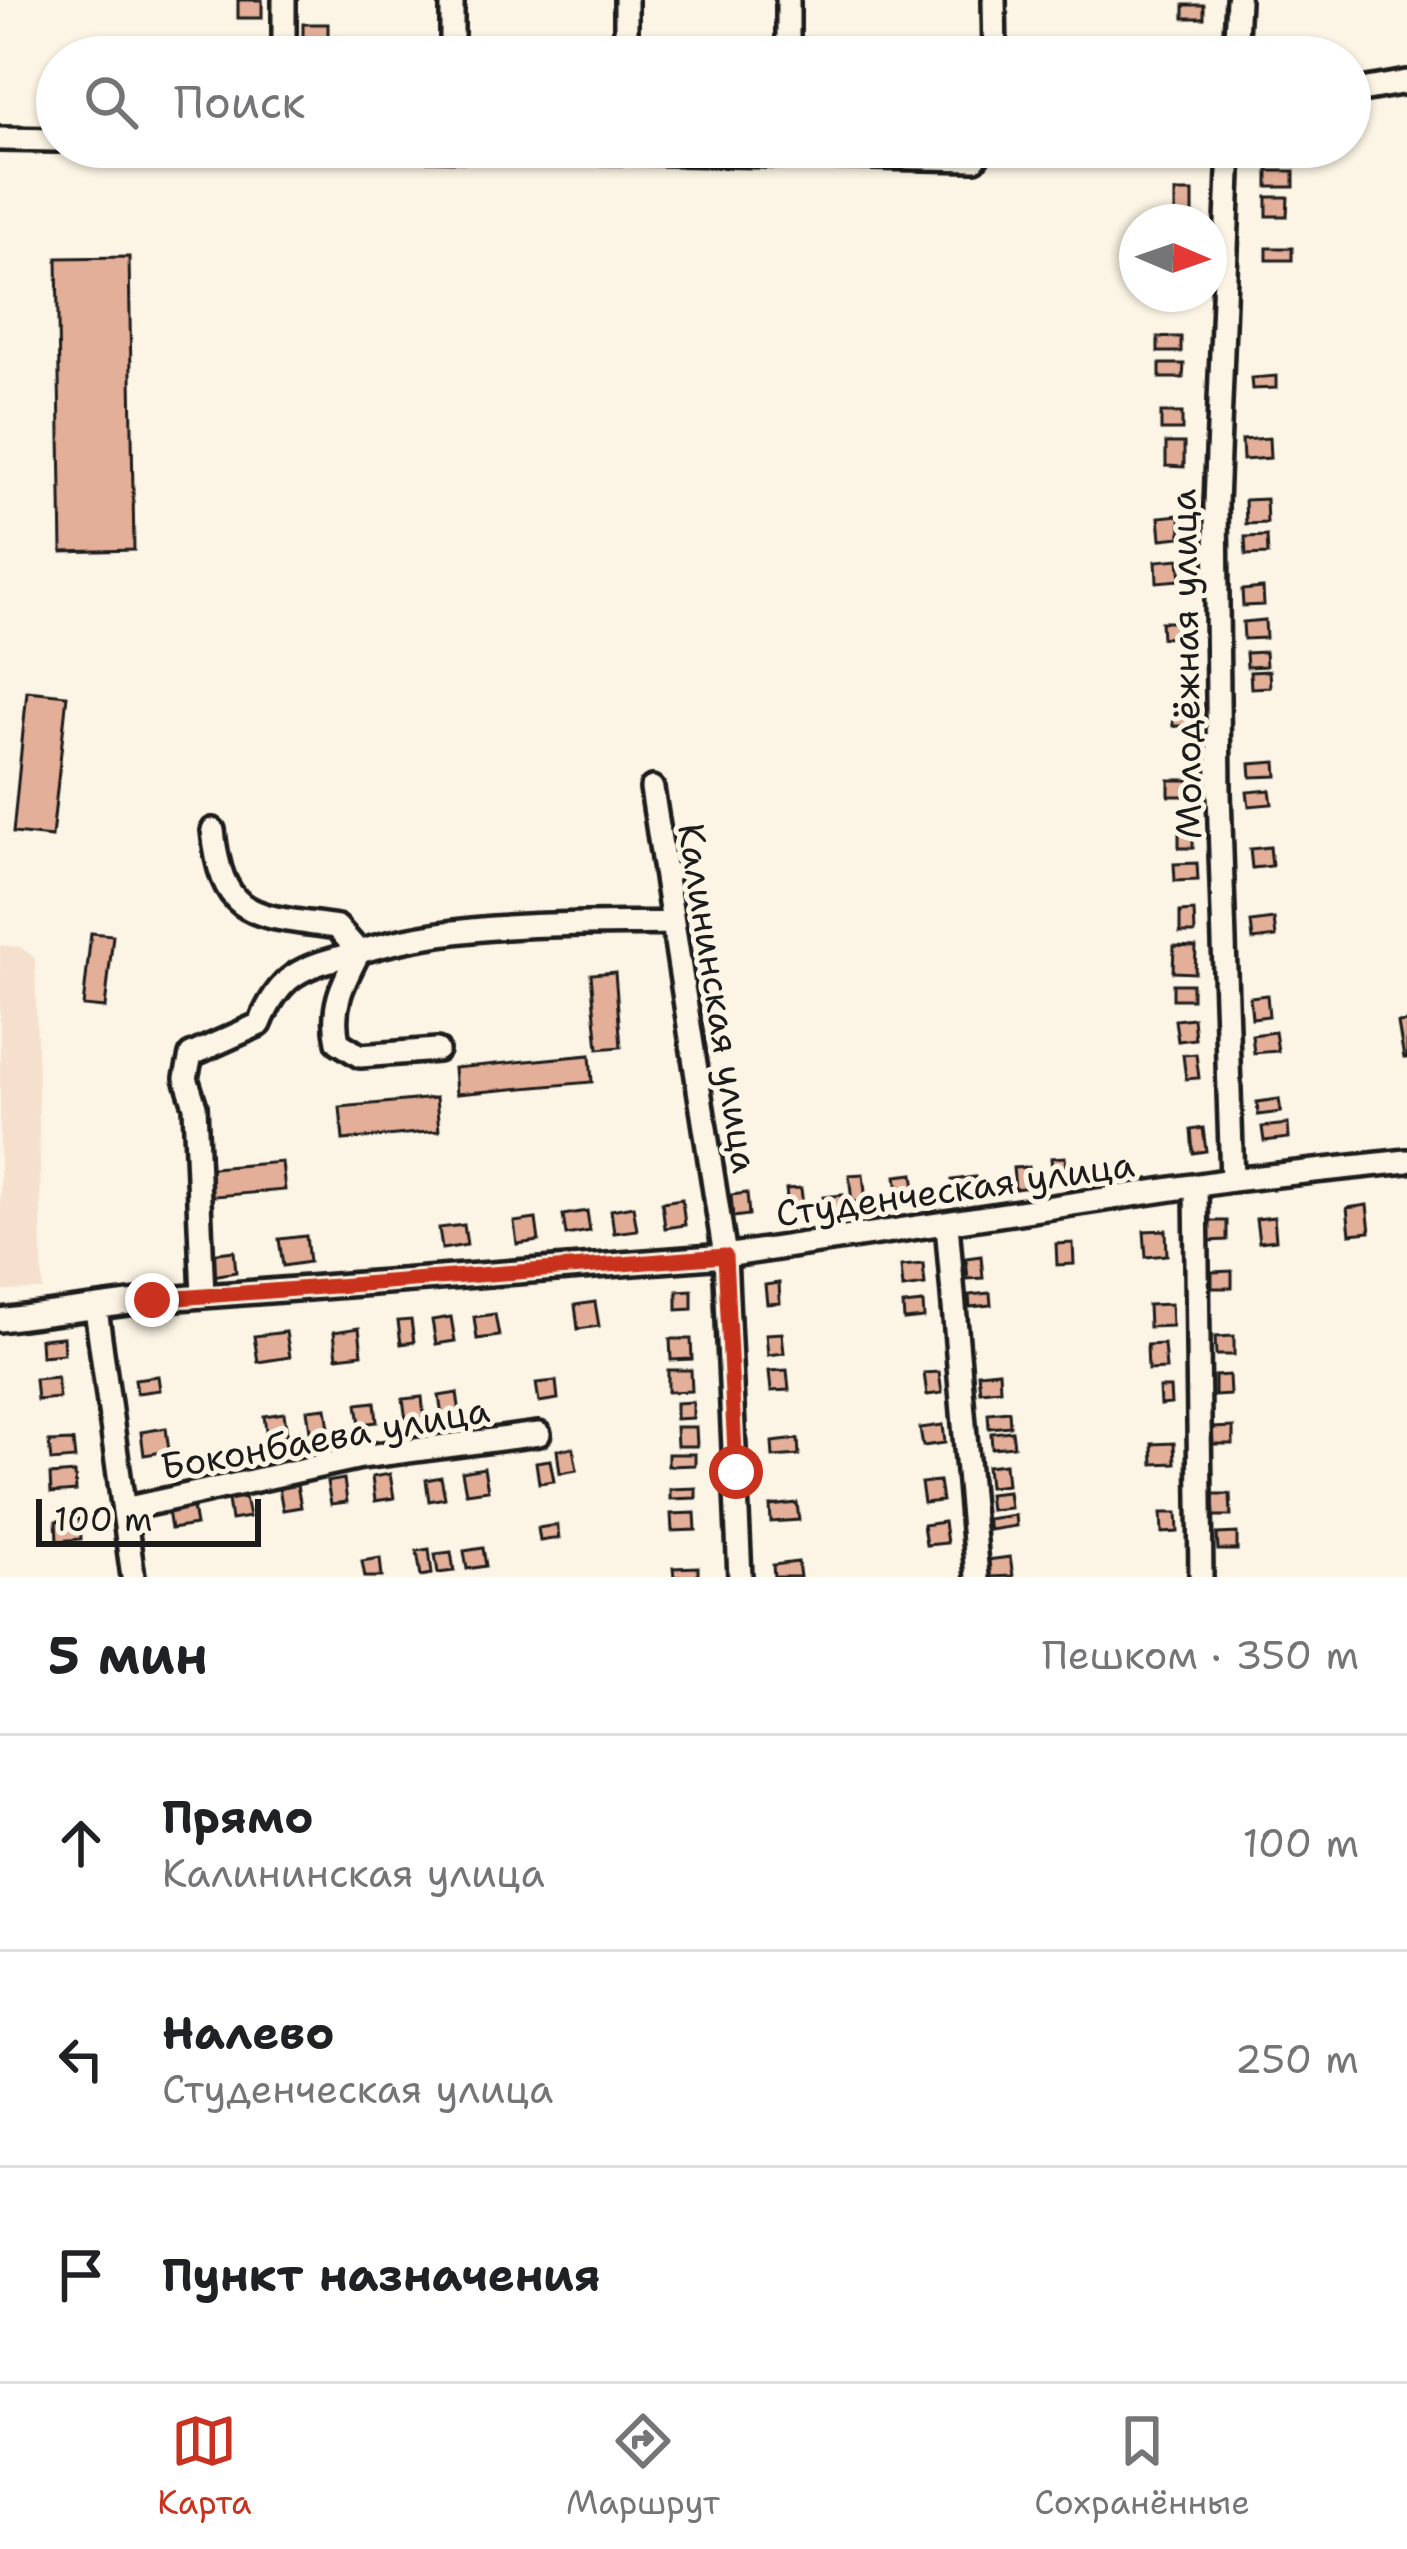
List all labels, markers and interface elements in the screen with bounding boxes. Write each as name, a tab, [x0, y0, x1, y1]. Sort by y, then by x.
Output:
search box	[36, 36, 1371, 168]
icon: search	[78, 69, 144, 135]
text: Поиск	[174, 72, 305, 132]
north arrow	[1119, 204, 1227, 312]
street label: Молодёжная улица	[1158, 488, 1214, 840]
street label: Калининская улица	[666, 820, 770, 1176]
street label: Студенческая улица	[773, 1140, 1137, 1238]
route end	[125, 1273, 179, 1327]
street label: Боконбаева улица	[157, 1385, 493, 1491]
route start	[709, 1445, 763, 1499]
scale bar	[36, 1493, 261, 1546]
text: 100 m	[54, 1497, 153, 1542]
text: 5 мин	[48, 1621, 208, 1689]
text: Пешком · 350 m	[1042, 1629, 1359, 1681]
text: Прямо	[162, 1787, 313, 1847]
icon: ahead	[48, 1810, 114, 1876]
text: 100 m	[1243, 1817, 1359, 1869]
text: Калининская улица	[162, 1847, 545, 1899]
text: Налево	[162, 2003, 335, 2063]
icon: left	[48, 2026, 114, 2092]
text: 250 m	[1235, 2033, 1359, 2085]
text: Студенческая улица	[162, 2063, 553, 2115]
icon: arrive	[48, 2242, 114, 2308]
text: Пункт назначения	[162, 2245, 601, 2305]
tab: Карта	[157, 2408, 252, 2525]
tab: Маршрут	[566, 2408, 720, 2525]
tab: Сохранённые	[1034, 2408, 1250, 2525]

